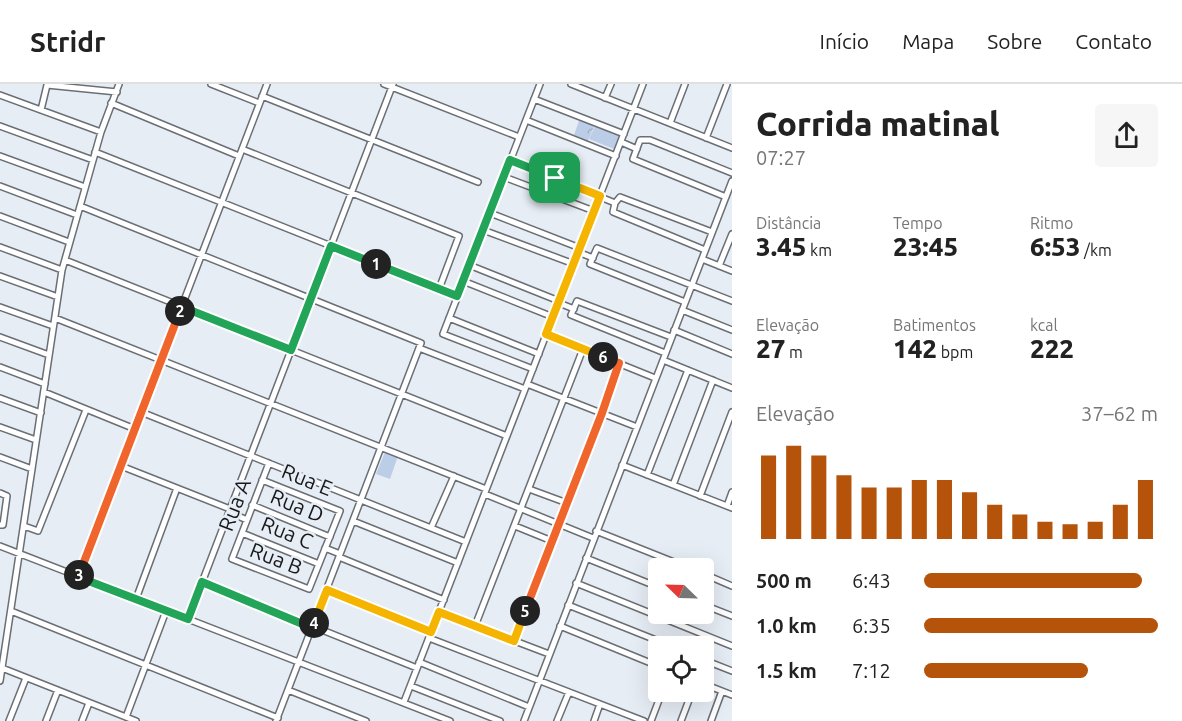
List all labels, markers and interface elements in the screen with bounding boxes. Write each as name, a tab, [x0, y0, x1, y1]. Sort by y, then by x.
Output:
text: Stridr	[30, 26, 106, 57]
text: Início	[820, 29, 869, 53]
text: Mapa	[902, 29, 954, 53]
text: Sobre	[987, 29, 1042, 53]
text: Contato	[1075, 29, 1152, 53]
button: share	[1095, 104, 1158, 167]
text: Corrida matinal	[756, 105, 1000, 142]
text: 07:27	[756, 146, 806, 169]
pin	[529, 152, 580, 203]
icon: arrive	[538, 161, 571, 194]
text: Distância	[756, 214, 821, 232]
text: Tempo	[893, 214, 943, 232]
text: Ritmo	[1030, 214, 1073, 232]
text: 3.45	[756, 232, 806, 261]
text: 23:45	[893, 232, 958, 261]
text: 6:53	[1030, 232, 1080, 261]
text: km	[806, 241, 832, 259]
text: /km	[1080, 241, 1112, 259]
pin: 1	[361, 249, 391, 279]
text: 1	[371, 255, 381, 273]
pin: 2	[165, 296, 195, 326]
text: 2	[175, 302, 185, 320]
text: Elevação	[756, 316, 819, 334]
text: Batimentos	[893, 316, 976, 334]
text: kcal	[1030, 316, 1058, 334]
text: 27	[756, 334, 785, 363]
text: 142	[893, 334, 937, 363]
text: 222	[1030, 334, 1074, 363]
pin: 6	[588, 342, 618, 372]
text: m	[785, 343, 803, 361]
text: bpm	[937, 343, 973, 361]
text: 6	[598, 348, 608, 366]
text: Elevação	[756, 402, 835, 425]
text: 37–62 m	[1081, 402, 1158, 425]
street label: Rua E	[279, 458, 336, 500]
street label: Rua A	[213, 475, 255, 534]
street label: Rua D	[267, 484, 328, 527]
street label: Rua C	[258, 511, 317, 553]
street label: Rua B	[247, 537, 306, 579]
north arrow	[648, 558, 714, 624]
map controls	[648, 558, 714, 702]
pin: 3	[64, 560, 94, 590]
text: 3	[74, 566, 84, 584]
text: 500 m	[756, 569, 812, 592]
text: 6:43	[852, 569, 891, 592]
pin: 5	[510, 596, 540, 626]
text: 5	[520, 602, 530, 620]
pin: 4	[299, 608, 329, 638]
text: 4	[309, 614, 319, 632]
text: 1.0 km	[756, 614, 817, 637]
text: 6:35	[852, 614, 891, 637]
button: locate	[648, 636, 714, 702]
text: 1.5 km	[756, 659, 817, 682]
text: 7:12	[852, 659, 891, 682]

